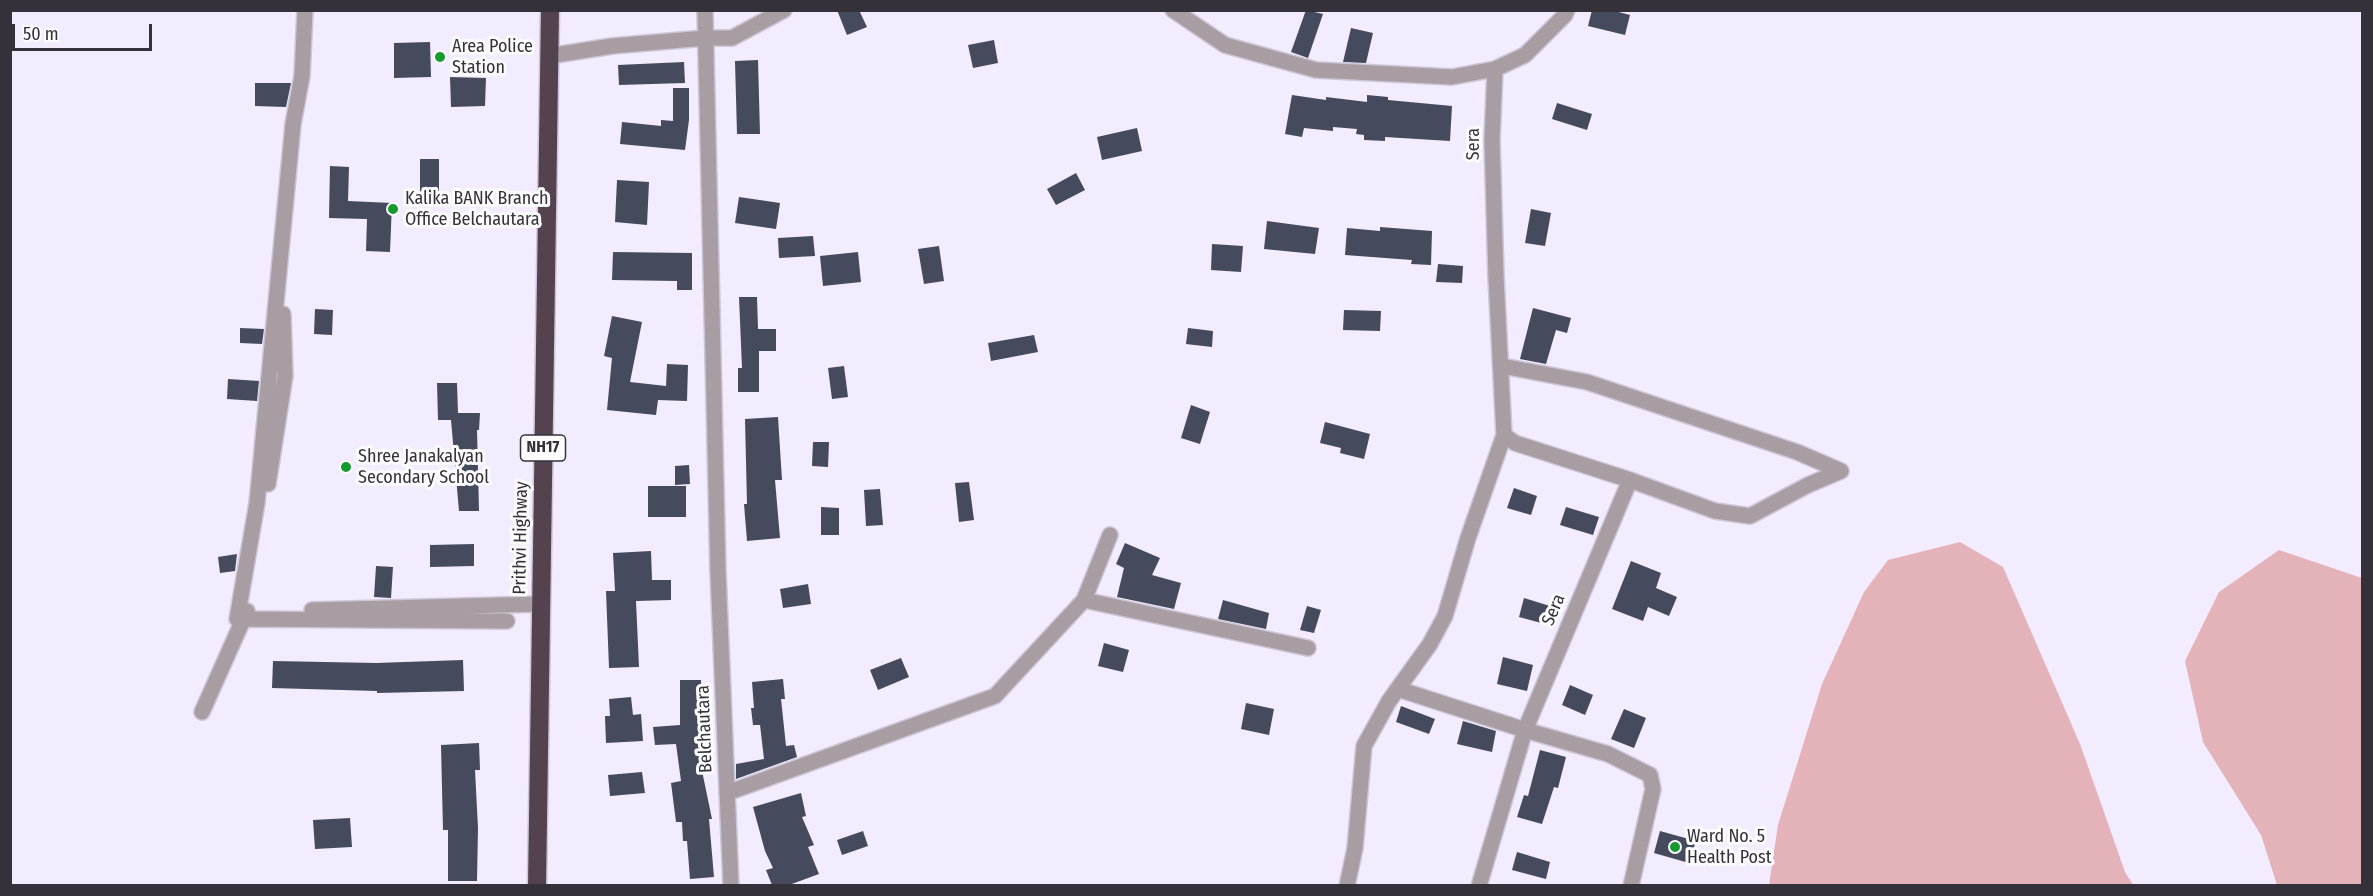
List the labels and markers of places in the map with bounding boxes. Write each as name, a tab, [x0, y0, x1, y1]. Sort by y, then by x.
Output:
place label: Area Police Station	[452, 36, 533, 78]
marker: Area Police Station	[433, 50, 447, 64]
place label: Kalika BANK Branch Office Belchautara	[405, 188, 548, 230]
marker: Kalika BANK Branch Office Belchautara	[386, 202, 400, 216]
place label: Shree Janakalyan Secondary School	[358, 446, 489, 488]
marker: Shree Janakalyan Secondary School	[339, 460, 353, 474]
place label: Ward No. 5 Health Post	[1687, 826, 1772, 868]
marker: Ward No. 5 Health Post	[1668, 840, 1682, 854]

